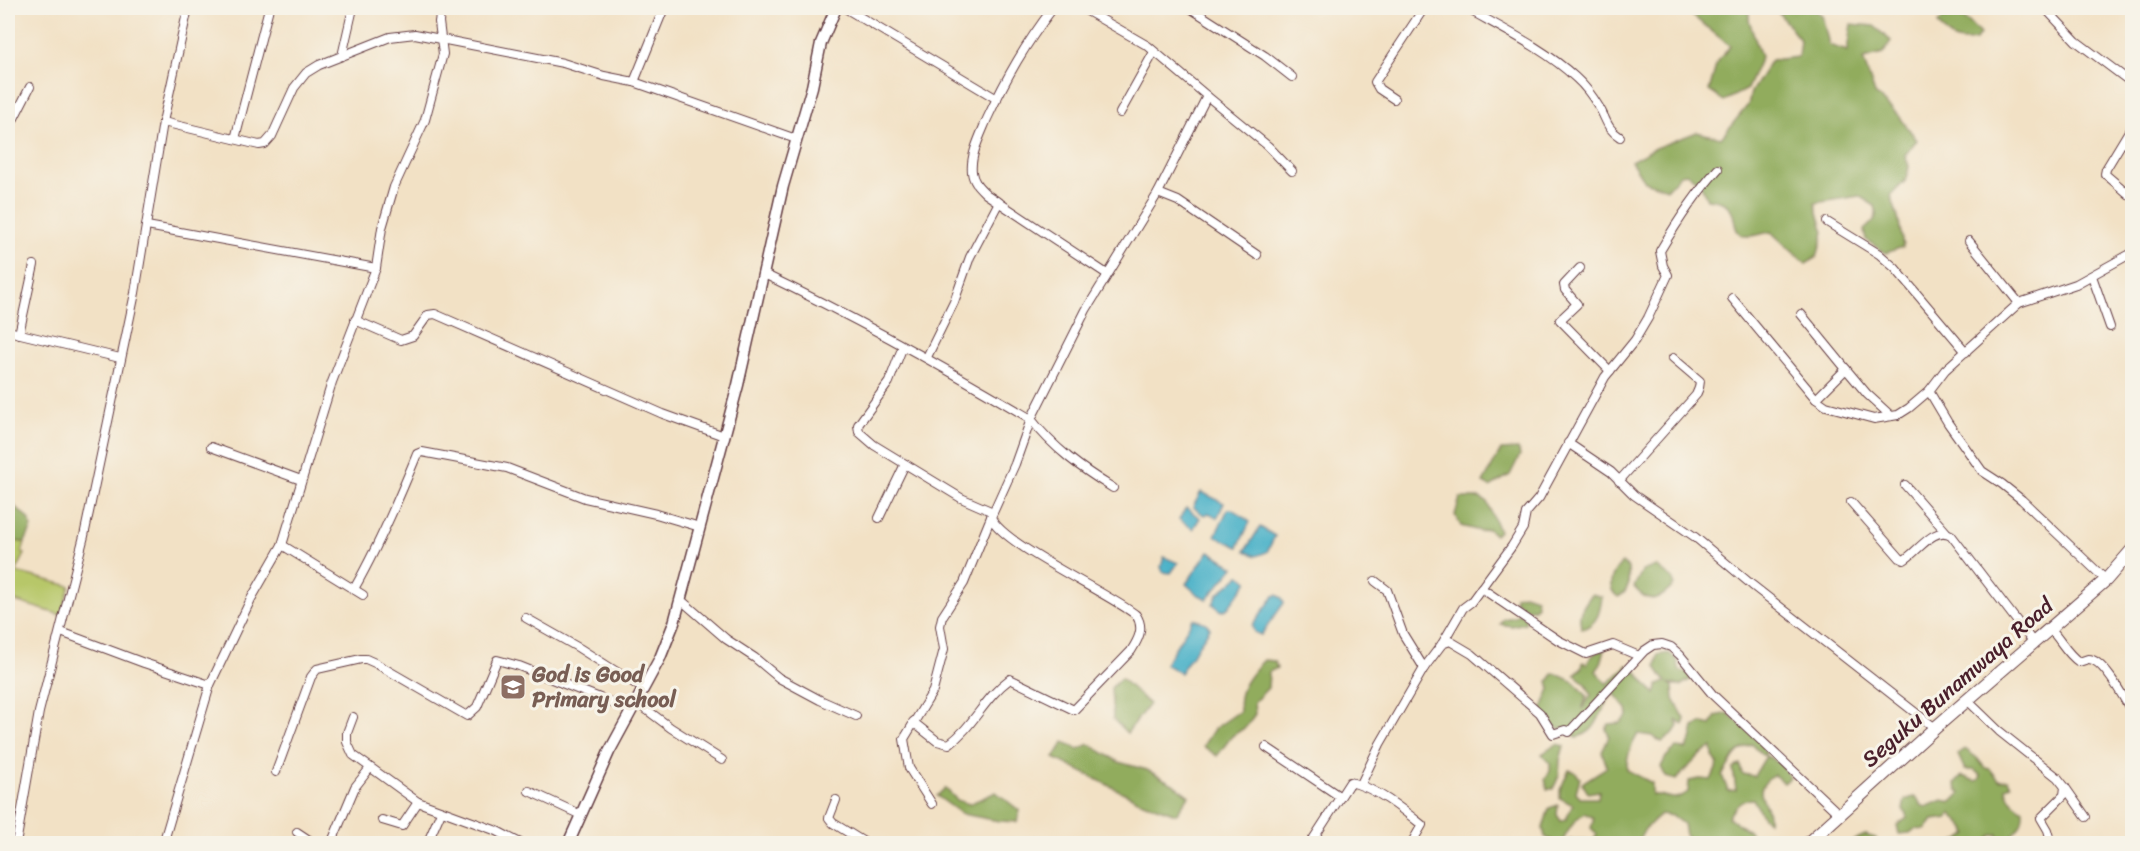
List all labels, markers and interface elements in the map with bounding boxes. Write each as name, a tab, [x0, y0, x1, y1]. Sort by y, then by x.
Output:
street label: Seguku Bunamwaya Road	[1852, 587, 2063, 777]
place label: God is Good Primary school	[531, 655, 678, 719]
school or university icon: God is Good Primary school	[498, 672, 528, 702]

